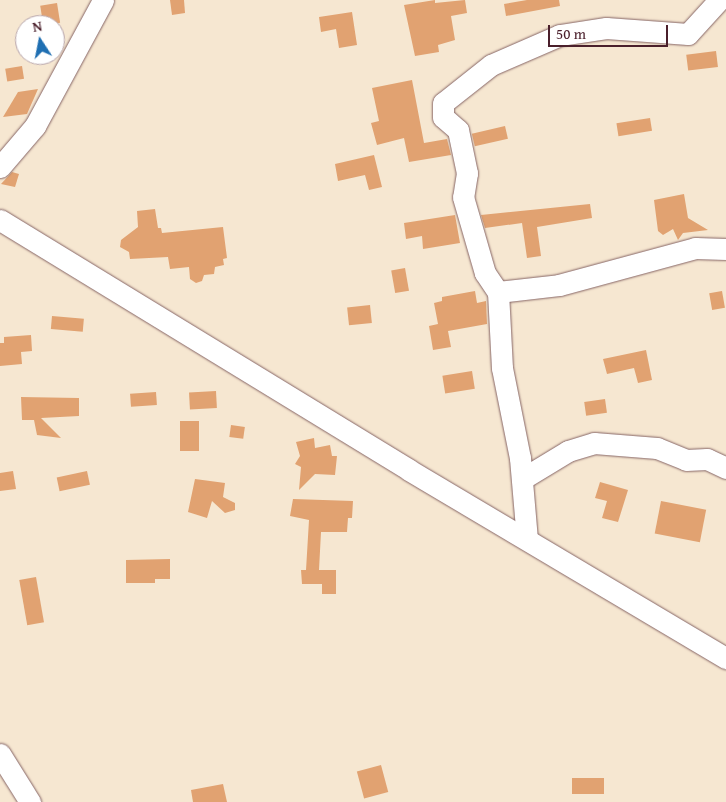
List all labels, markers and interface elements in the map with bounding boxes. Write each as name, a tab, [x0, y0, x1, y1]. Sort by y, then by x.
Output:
north arrow	[15, 15, 65, 65]
scale bar	[551, 15, 671, 47]
text: N	[31, 16, 44, 37]
text: 50 m	[556, 23, 586, 44]

